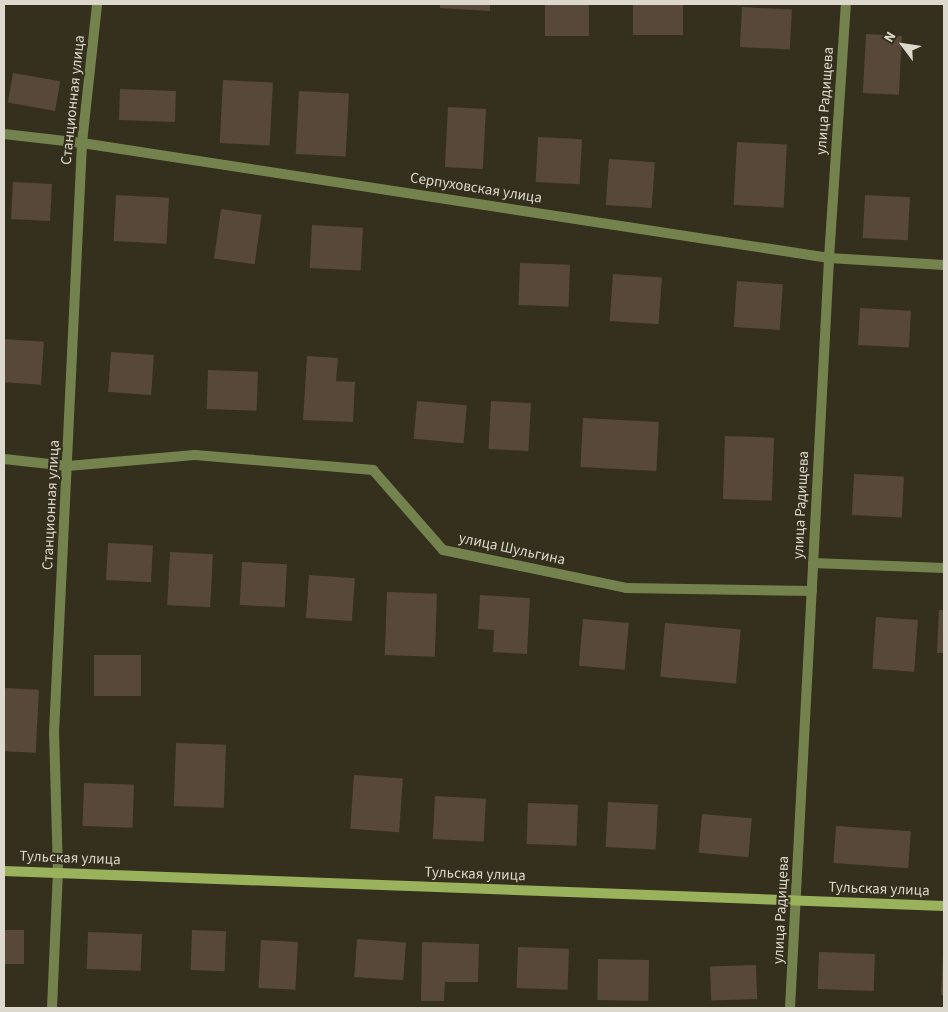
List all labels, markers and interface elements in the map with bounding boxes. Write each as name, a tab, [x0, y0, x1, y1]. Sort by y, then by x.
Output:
north arrow	[878, 20, 928, 70]
text: N	[879, 28, 901, 46]
street label: Станционная улица	[57, 34, 89, 166]
street label: улица Радищева	[812, 46, 838, 156]
street label: Серпуховская улица	[409, 169, 543, 207]
street label: Станционная улица	[39, 440, 63, 570]
street label: улица Радищева	[789, 450, 813, 560]
street label: улица Шульгина	[457, 529, 567, 569]
street label: Тульская улица	[19, 847, 121, 869]
street label: улица Радищева	[769, 855, 793, 965]
street label: Тульская улица	[424, 863, 526, 885]
street label: Тульская улица	[828, 878, 930, 900]

